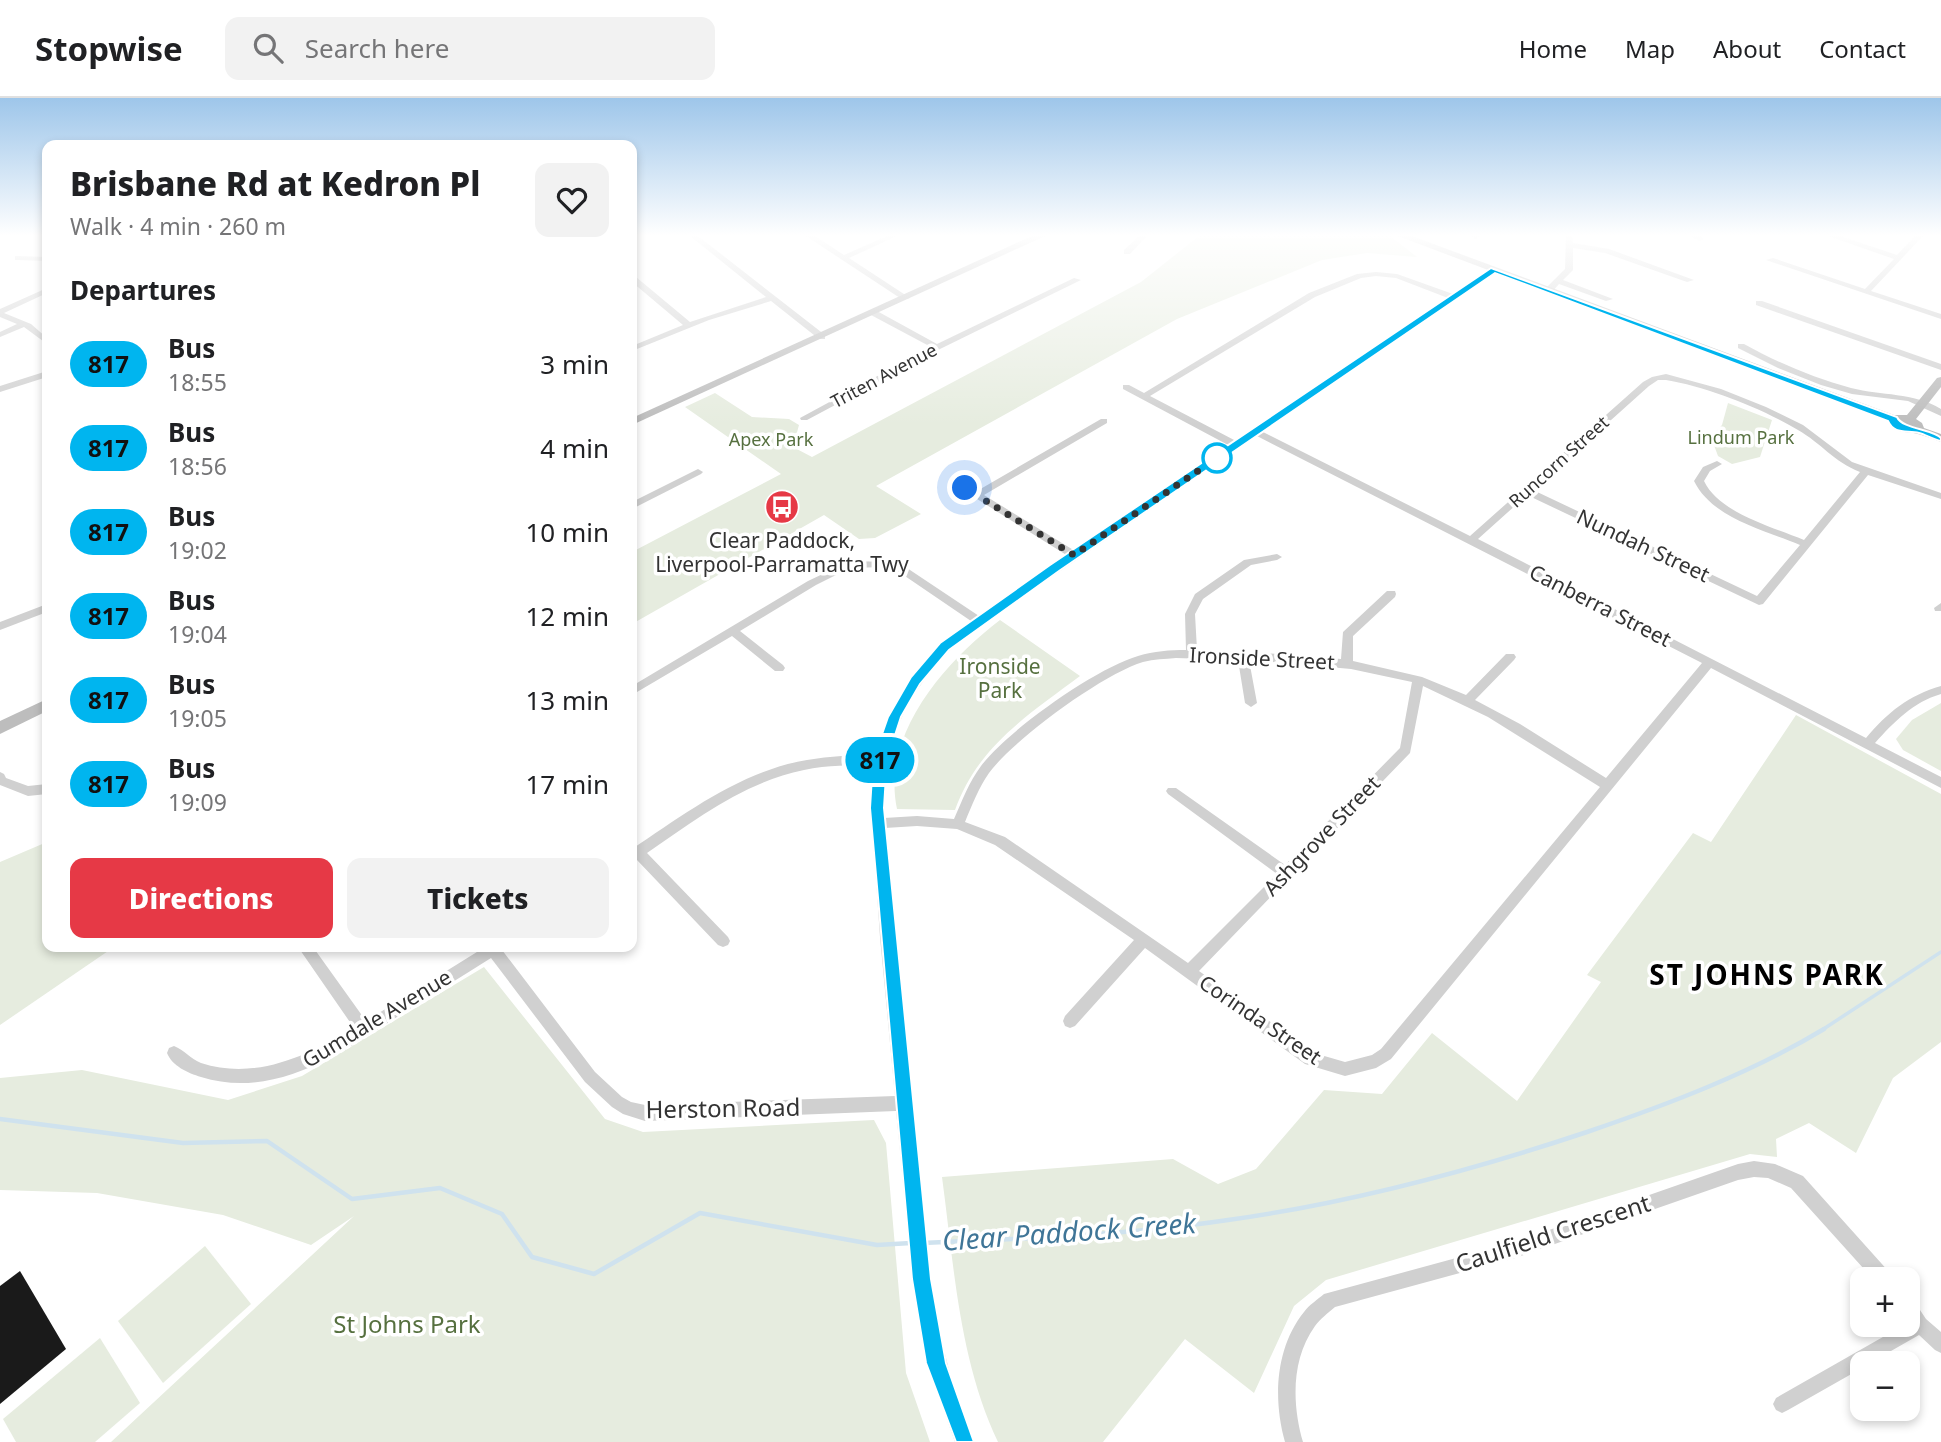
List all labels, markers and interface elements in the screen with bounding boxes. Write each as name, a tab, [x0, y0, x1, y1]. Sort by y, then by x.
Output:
search box	[225, 17, 715, 80]
text: Stopwise	[35, 26, 183, 71]
icon: search	[249, 29, 287, 67]
text: Search here	[305, 30, 449, 66]
text: Home	[1519, 32, 1587, 65]
text: Map	[1625, 32, 1675, 65]
text: About	[1713, 32, 1781, 65]
text: Contact	[1819, 32, 1906, 65]
text: Brisbane Rd at Kedron Pl	[70, 161, 480, 206]
button: heart	[535, 163, 609, 237]
text: Walk · 4 min · 260 m	[70, 210, 286, 242]
text: Departures	[70, 272, 216, 308]
text: Bus	[168, 330, 215, 366]
street label: Triten Avenue	[826, 337, 941, 413]
text: 3 min	[540, 346, 609, 382]
text: 817	[88, 347, 129, 380]
text: 18:55	[168, 366, 227, 398]
street label: Runcorn Street	[1503, 410, 1614, 512]
text: Bus	[168, 414, 215, 450]
park label: Lindum Park	[1688, 425, 1795, 449]
park label: Apex Park	[729, 427, 814, 451]
text: 4 min	[540, 430, 609, 466]
text: 817	[88, 431, 129, 464]
unlabelled marker	[1202, 443, 1232, 473]
text: 18:56	[168, 450, 227, 482]
your location	[947, 470, 982, 505]
bus stop icon: Clear Paddock, Liverpool-Parramatta Twy	[763, 488, 801, 526]
text: Bus	[168, 498, 215, 534]
street label: Nundah Street	[1572, 502, 1715, 588]
text: 10 min	[525, 514, 609, 550]
text: 817	[88, 515, 129, 548]
place label: Clear Paddock, Liverpool-Parramatta Twy	[655, 526, 909, 578]
text: 19:02	[168, 534, 227, 566]
street label: Canberra Street	[1525, 557, 1676, 653]
text: Bus	[168, 582, 215, 618]
text: 12 min	[525, 598, 609, 634]
text: 817	[88, 599, 129, 632]
text: 19:04	[168, 618, 227, 650]
street label: Ironside Street	[1189, 640, 1336, 676]
park label: Ironside Park	[959, 652, 1041, 704]
text: Bus	[168, 666, 215, 702]
text: 13 min	[525, 682, 609, 718]
text: 817	[88, 683, 129, 716]
text: 19:05	[168, 702, 227, 734]
line badge: 817	[840, 737, 920, 783]
text: 817	[859, 743, 901, 776]
text: Bus	[168, 750, 215, 786]
text: 17 min	[525, 766, 609, 802]
text: 817	[88, 767, 129, 800]
street label: Ashgrove Street	[1257, 769, 1386, 901]
text: 19:09	[168, 786, 227, 818]
button: Directions	[70, 858, 333, 938]
button: Tickets	[347, 858, 609, 938]
district label: ST JOHNS PARK	[1649, 955, 1885, 993]
street label: Gumdale Avenue	[297, 963, 456, 1074]
street label: Corinda Street	[1194, 968, 1328, 1071]
street label: Herston Road	[645, 1090, 801, 1125]
street label: Caulfield Crescent	[1451, 1185, 1654, 1280]
water label: Clear Paddock Creek	[941, 1203, 1198, 1259]
map controls	[1850, 1267, 1920, 1421]
button: +	[1850, 1267, 1920, 1337]
park label: St Johns Park	[333, 1307, 481, 1340]
button: −	[1850, 1351, 1920, 1421]

